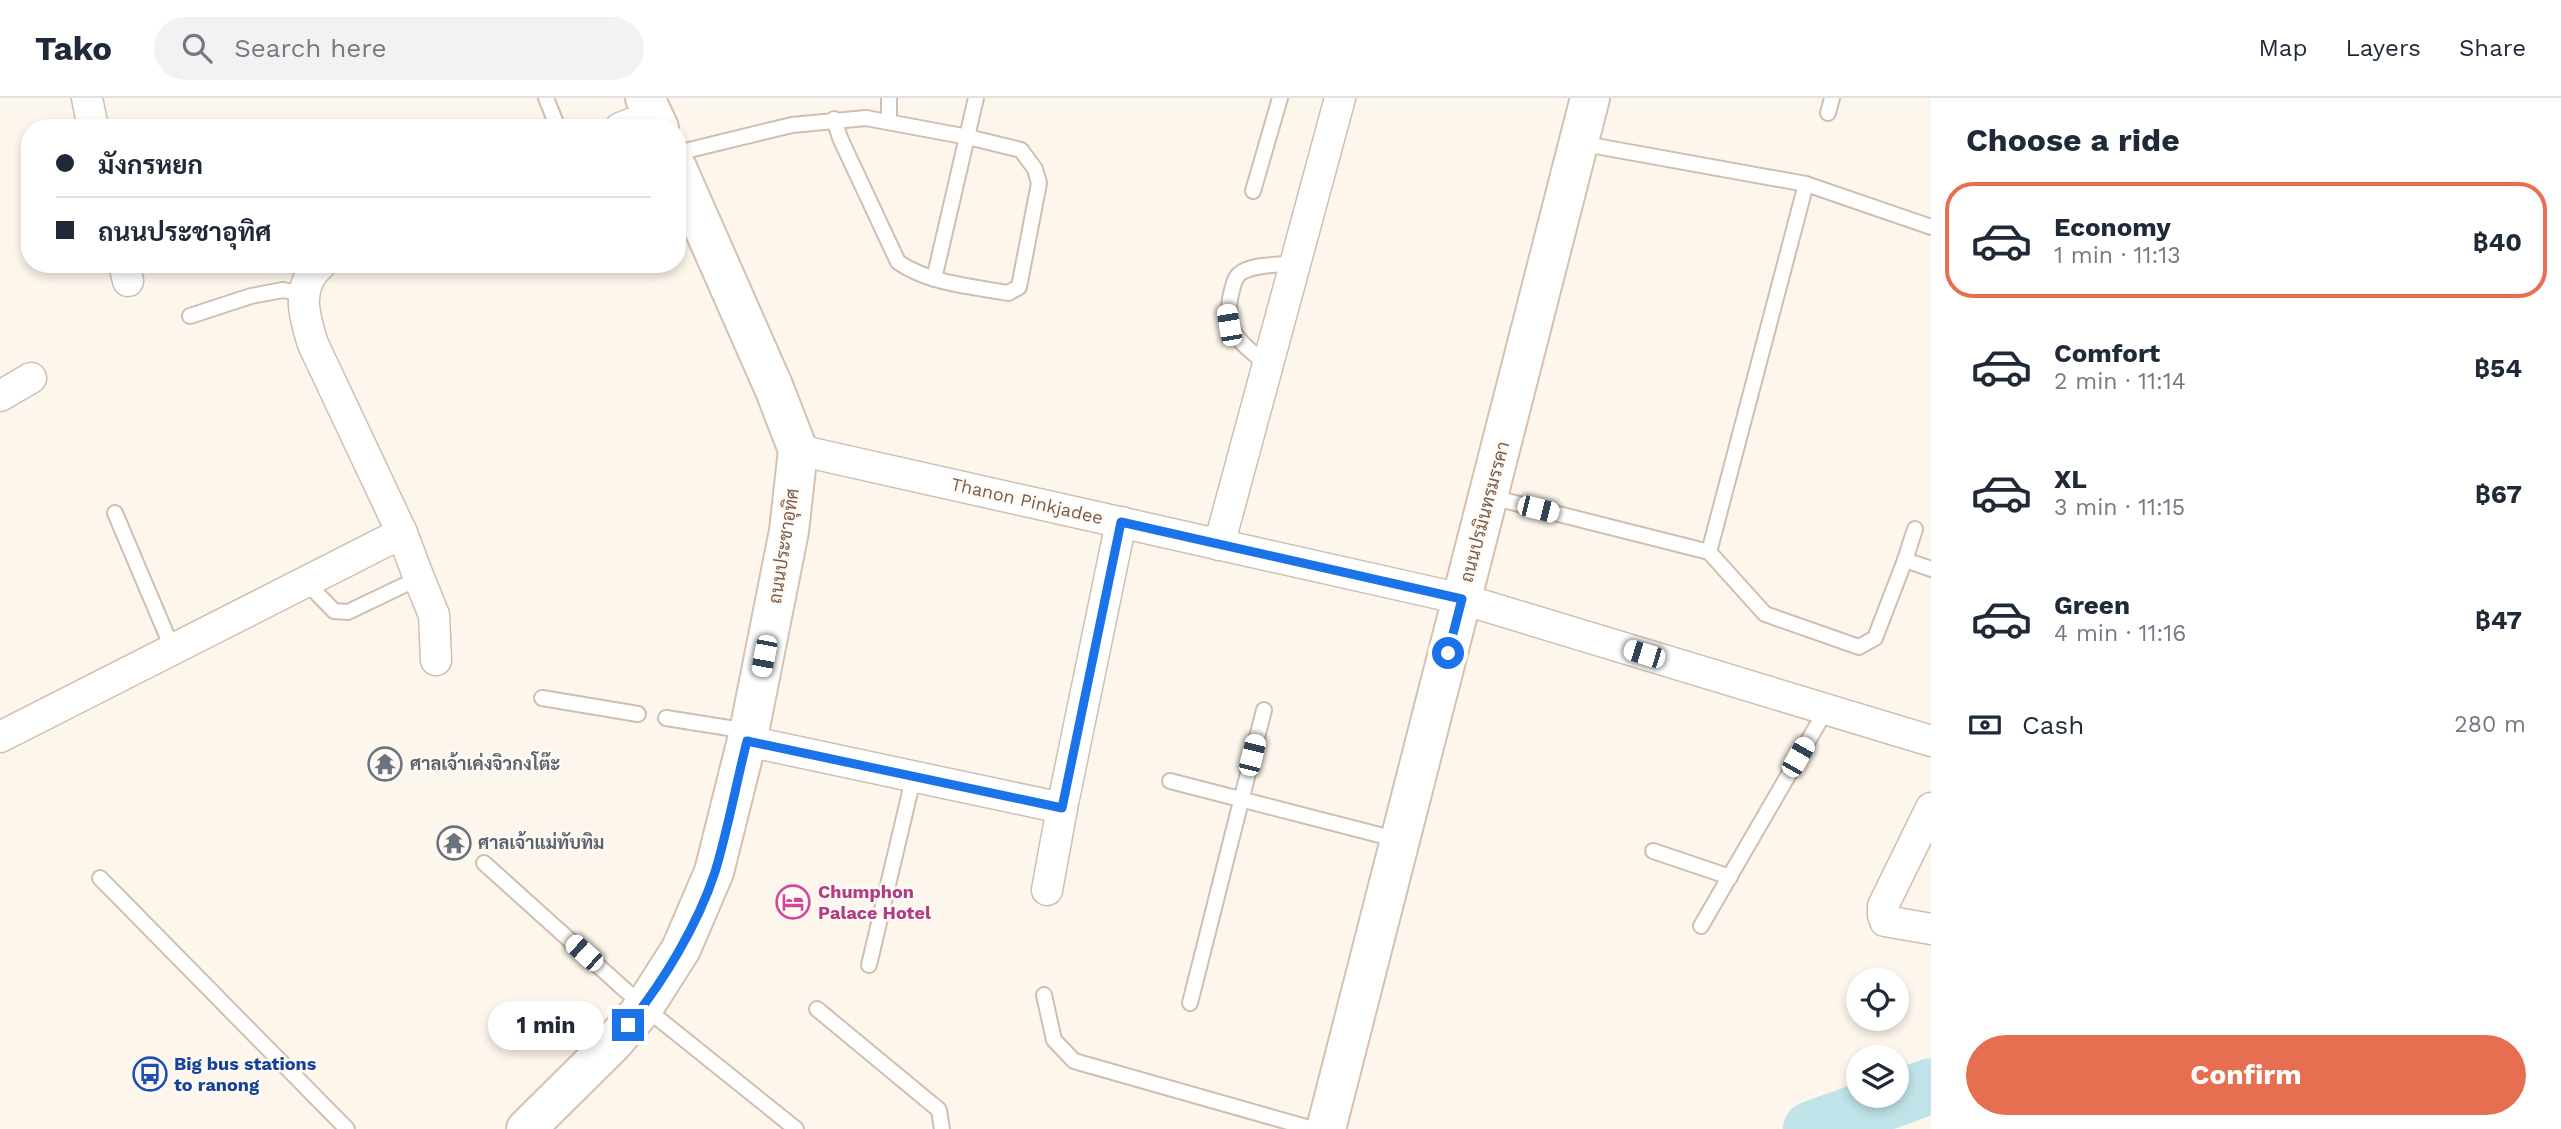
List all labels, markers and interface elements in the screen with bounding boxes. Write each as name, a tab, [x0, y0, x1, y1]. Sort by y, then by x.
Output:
search box	[154, 17, 644, 80]
text: Tako	[35, 29, 112, 68]
icon: search	[178, 29, 216, 67]
text: Search here	[234, 33, 387, 63]
text: Map	[2259, 34, 2307, 62]
text: Layers	[2345, 34, 2421, 62]
text: Share	[2459, 34, 2526, 62]
text: Choose a ride	[1966, 121, 2180, 159]
text: มังกรหยก	[98, 150, 203, 180]
icon: car	[1970, 209, 2033, 272]
text: Economy	[2054, 212, 2171, 242]
text: ถนนประชาอุทิศ	[98, 217, 272, 247]
text: ฿40	[2473, 227, 2522, 257]
text: 1 min · 11:13	[2054, 242, 2181, 269]
car	[1216, 302, 1243, 348]
icon: car	[1970, 335, 2033, 398]
text: Comfort	[2054, 338, 2160, 368]
text: ฿54	[2474, 353, 2522, 383]
text: 2 min · 11:14	[2054, 368, 2186, 395]
street label: ถนนปรมินทรมรรคา	[1456, 439, 1513, 585]
icon: car	[1970, 461, 2033, 524]
text: XL	[2054, 464, 2087, 494]
street label: Thanon Pinkjadee	[949, 473, 1105, 528]
text: ฿67	[2475, 479, 2522, 509]
street label: ถนนประชาอุทิศ	[764, 487, 805, 605]
car	[1516, 494, 1561, 524]
text: 3 min · 11:15	[2054, 494, 2185, 521]
icon: car	[1970, 587, 2033, 650]
text: Green	[2054, 590, 2130, 620]
text: ฿47	[2475, 605, 2522, 635]
text: 4 min · 11:16	[2054, 620, 2186, 647]
car	[750, 633, 779, 679]
route start	[1432, 637, 1464, 669]
car	[1621, 638, 1668, 670]
icon: cash	[1966, 706, 2004, 744]
text: Cash	[2022, 710, 2084, 740]
text: 280 m	[2454, 711, 2526, 738]
car	[1237, 732, 1268, 778]
car	[1779, 734, 1818, 780]
temple icon: ศาลเจ้าเค่งจิวกงโต๊ะ	[366, 745, 404, 783]
place label: ศาลเจ้าเค่งจิวกงโต๊ะ	[410, 751, 560, 774]
temple icon: ศาลเจ้าแม่ทับทิม	[435, 824, 473, 862]
place label: ศาลเจ้าแม่ทับทิม	[478, 831, 604, 853]
place label: Chumphon Palace Hotel	[818, 881, 931, 923]
hotel icon: Chumphon Palace Hotel	[774, 883, 812, 921]
car	[562, 931, 607, 975]
map controls	[1846, 968, 1909, 1108]
button: locate	[1846, 968, 1909, 1031]
callout: 1 min	[488, 1000, 604, 1049]
route end	[612, 1009, 644, 1041]
text: 1 min	[516, 1012, 576, 1039]
button: Confirm	[1966, 1035, 2526, 1115]
button: layers	[1846, 1045, 1909, 1108]
place label: Big bus stations to ranong	[174, 1053, 317, 1095]
bus stop icon: Big bus stations to ranong	[131, 1055, 169, 1093]

